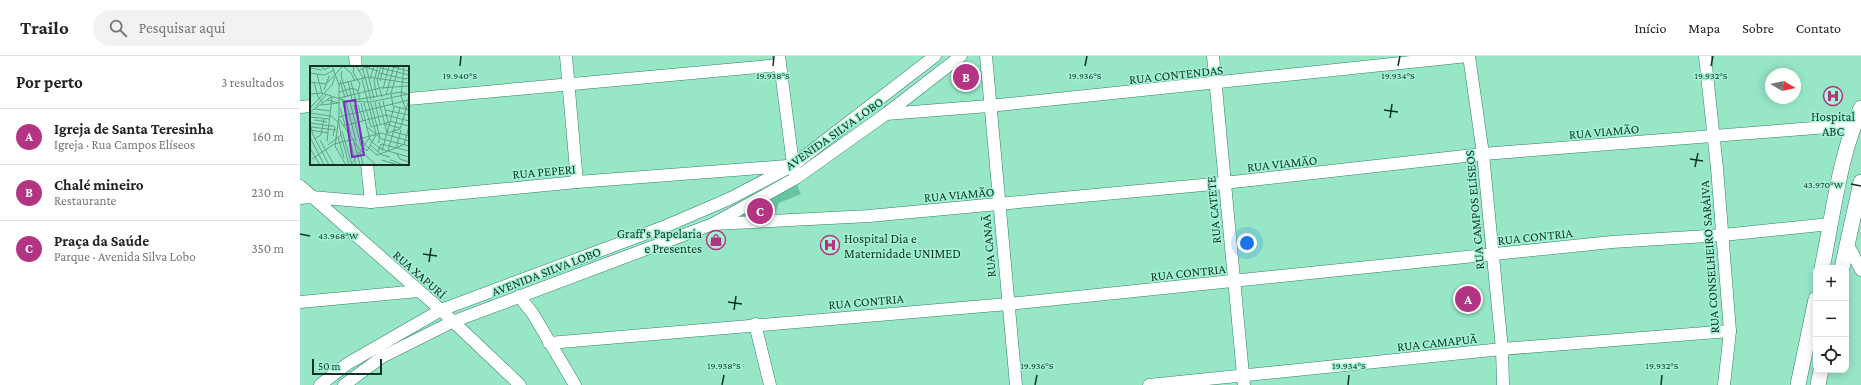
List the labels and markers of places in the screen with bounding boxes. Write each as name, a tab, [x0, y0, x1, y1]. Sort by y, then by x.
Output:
pin: B	[953, 62, 979, 92]
hospital icon: Hospital ABC	[1822, 85, 1844, 107]
place label: Hospital ABC	[1811, 109, 1856, 139]
pin: C	[747, 196, 773, 226]
place label: Graff's Papelaria e Presentes	[617, 226, 702, 256]
shop icon: Graff's Papelaria e Presentes	[705, 229, 727, 251]
place label: Hospital Dia e Maternidade UNIMED	[844, 231, 961, 261]
hospital icon: Hospital Dia e Maternidade UNIMED	[819, 234, 841, 256]
pin: A	[1455, 284, 1481, 314]

